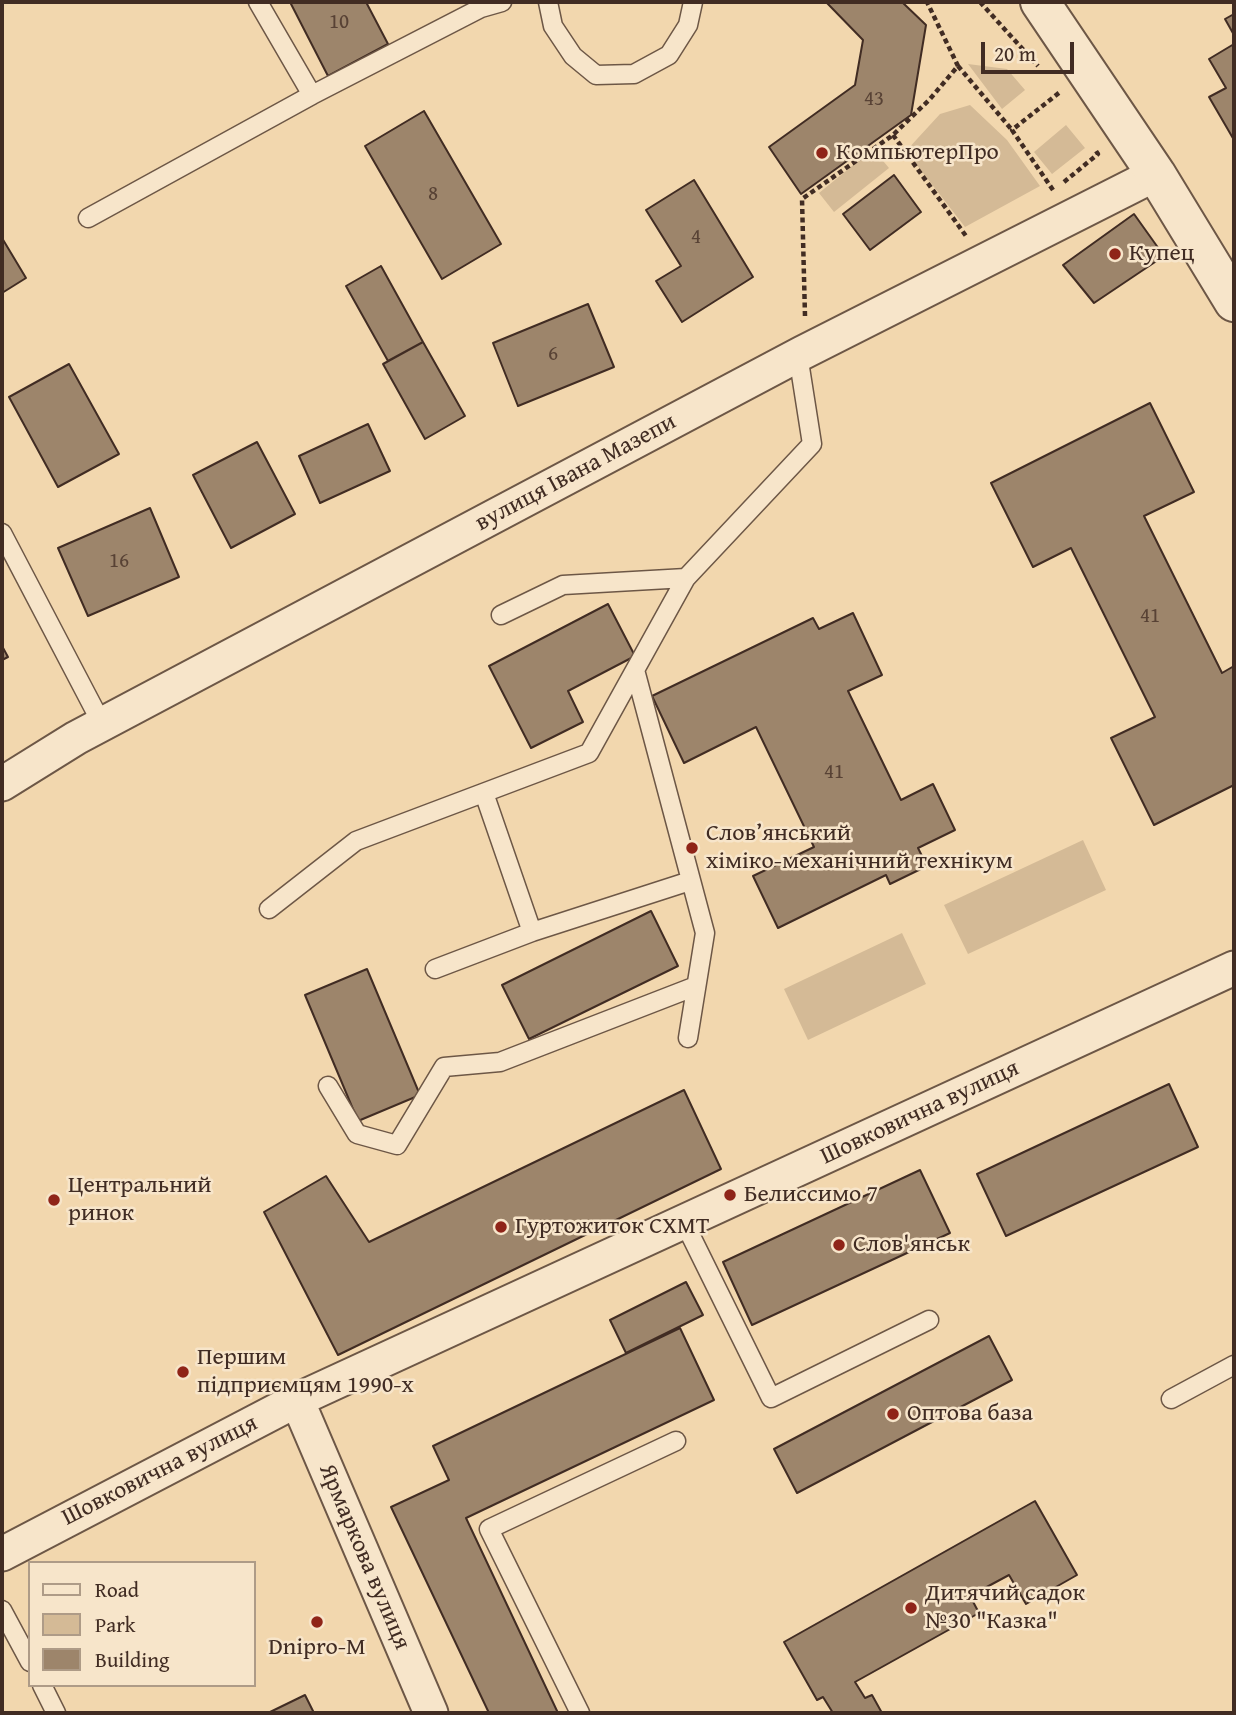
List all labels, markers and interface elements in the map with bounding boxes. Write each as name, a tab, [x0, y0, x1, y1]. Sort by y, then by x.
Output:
house number: 10	[329, 10, 349, 36]
scale bar	[984, 28, 1077, 72]
text: 20 m	[994, 38, 1036, 69]
house number: 43	[864, 87, 884, 113]
place label: КомпьютерПро	[836, 139, 999, 167]
marker: КомпьютерПро	[814, 145, 830, 161]
house number: 8	[428, 182, 438, 208]
house number: 4	[691, 225, 701, 251]
place label: Купец	[1129, 240, 1194, 268]
marker: Купец	[1107, 246, 1123, 262]
house number: 6	[548, 342, 558, 368]
street label: вулиця Івана Мазепи	[471, 408, 681, 538]
house number: 16	[109, 549, 129, 575]
house number: 41	[1140, 604, 1160, 630]
house number: 41	[824, 760, 844, 786]
place label: Слов’янський хіміко-механічний технікум	[706, 820, 1013, 876]
marker: Слов’янський хіміко-механічний технікум	[684, 840, 700, 856]
street label: Шовковична вулиця	[816, 1054, 1024, 1172]
place label: Центральний ринок	[68, 1172, 212, 1228]
place label: Белиссимо 7	[744, 1181, 878, 1209]
marker: Белиссимо 7	[722, 1187, 738, 1203]
marker: Центральний ринок	[46, 1192, 62, 1208]
place label: Гуртожиток СХМТ	[515, 1213, 709, 1241]
marker: Гуртожиток СХМТ	[493, 1219, 509, 1235]
place label: Слов'янськ	[853, 1231, 970, 1259]
marker: Слов'янськ	[831, 1237, 847, 1253]
place label: Першим підприємцям 1990-х	[197, 1344, 414, 1400]
marker: Першим підприємцям 1990-х	[175, 1364, 191, 1380]
place label: Оптова база	[907, 1400, 1033, 1428]
marker: Оптова база	[885, 1406, 901, 1422]
street label: Шовковична вулиця	[57, 1409, 263, 1533]
street label: Ярмаркова вулиця	[312, 1460, 416, 1654]
legend	[28, 1561, 256, 1687]
text: Road	[95, 1574, 139, 1605]
place label: Дитячий садок №30 "Казка"	[925, 1580, 1085, 1636]
marker: Дитячий садок №30 "Казка"	[903, 1600, 919, 1616]
text: Park	[95, 1609, 136, 1640]
marker: Dnipro-M	[309, 1614, 325, 1630]
place label: Dnipro-M	[268, 1634, 366, 1662]
text: Building	[95, 1644, 169, 1675]

